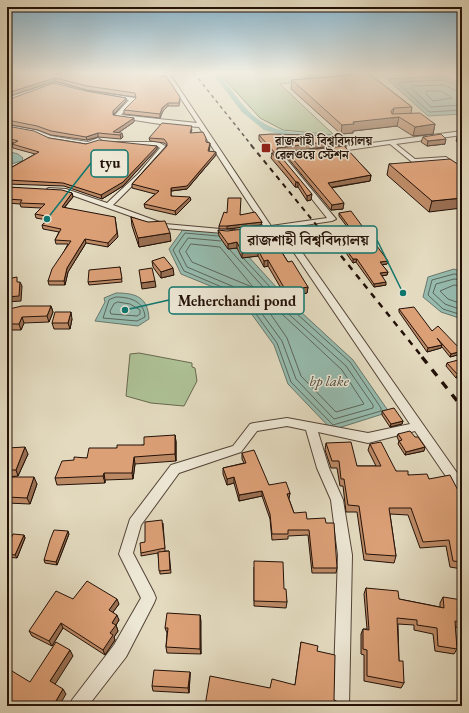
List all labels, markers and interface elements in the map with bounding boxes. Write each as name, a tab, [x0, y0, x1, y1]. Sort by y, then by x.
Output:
place label: রাজশাহী বিশ্ববিদ্যালয় রেলওয়ে স্টেশন	[274, 133, 373, 163]
marker: রাজশাহী বিশ্ববিদ্যালয় রেলওয়ে স্টেশন	[260, 142, 272, 154]
callout: tyu	[91, 150, 128, 177]
text: tyu	[99, 153, 121, 172]
callout: রাজশাহী বিশ্ববিদ্যালয়	[240, 226, 377, 253]
text: রাজশাহী বিশ্ববিদ্যালয়	[246, 230, 370, 249]
callout: Meherchandi pond	[169, 287, 304, 314]
text: Meherchandi pond	[178, 291, 297, 310]
water label: bp lake	[309, 371, 350, 390]

